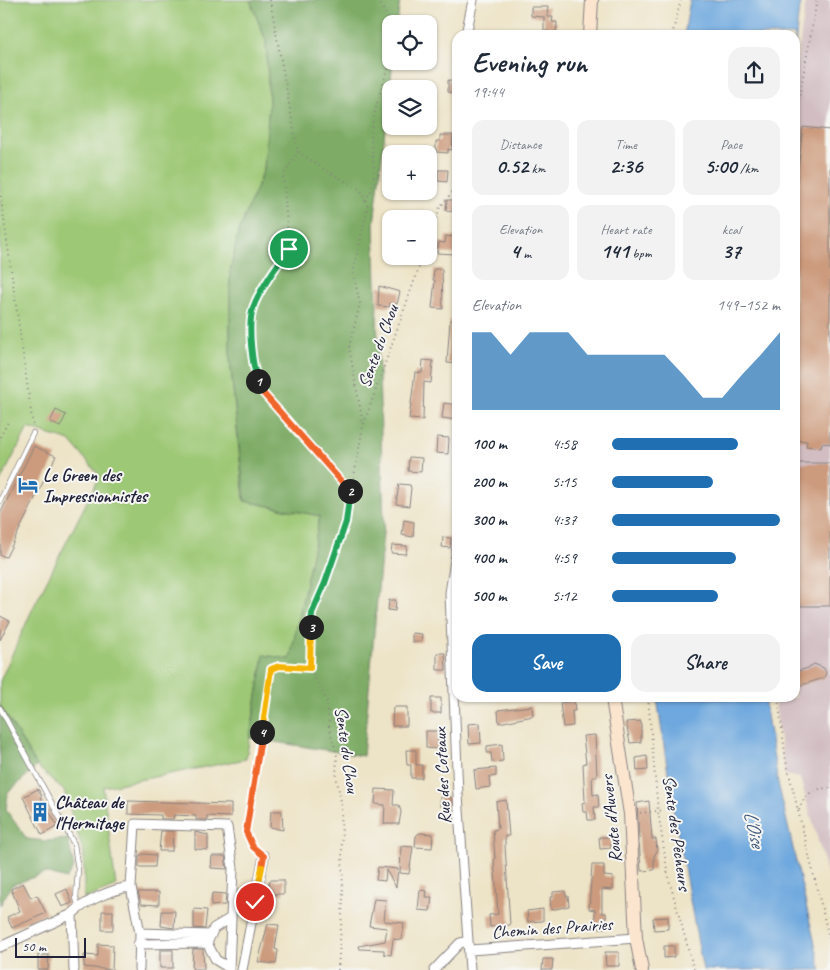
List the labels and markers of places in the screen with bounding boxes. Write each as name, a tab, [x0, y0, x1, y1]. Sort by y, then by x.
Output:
pin	[268, 228, 310, 270]
pin: 1	[246, 368, 270, 394]
place label: Le Green des Impressionnistes	[43, 464, 149, 507]
hotel icon: Le Green des Impressionnistes	[17, 474, 39, 496]
pin: 2	[338, 478, 362, 504]
pin: 3	[298, 614, 324, 640]
pin: 4	[250, 720, 274, 744]
place label: Château de l'Hermitage	[55, 791, 126, 834]
building icon: Château de l'Hermitage	[29, 801, 51, 823]
pin	[234, 881, 276, 923]

